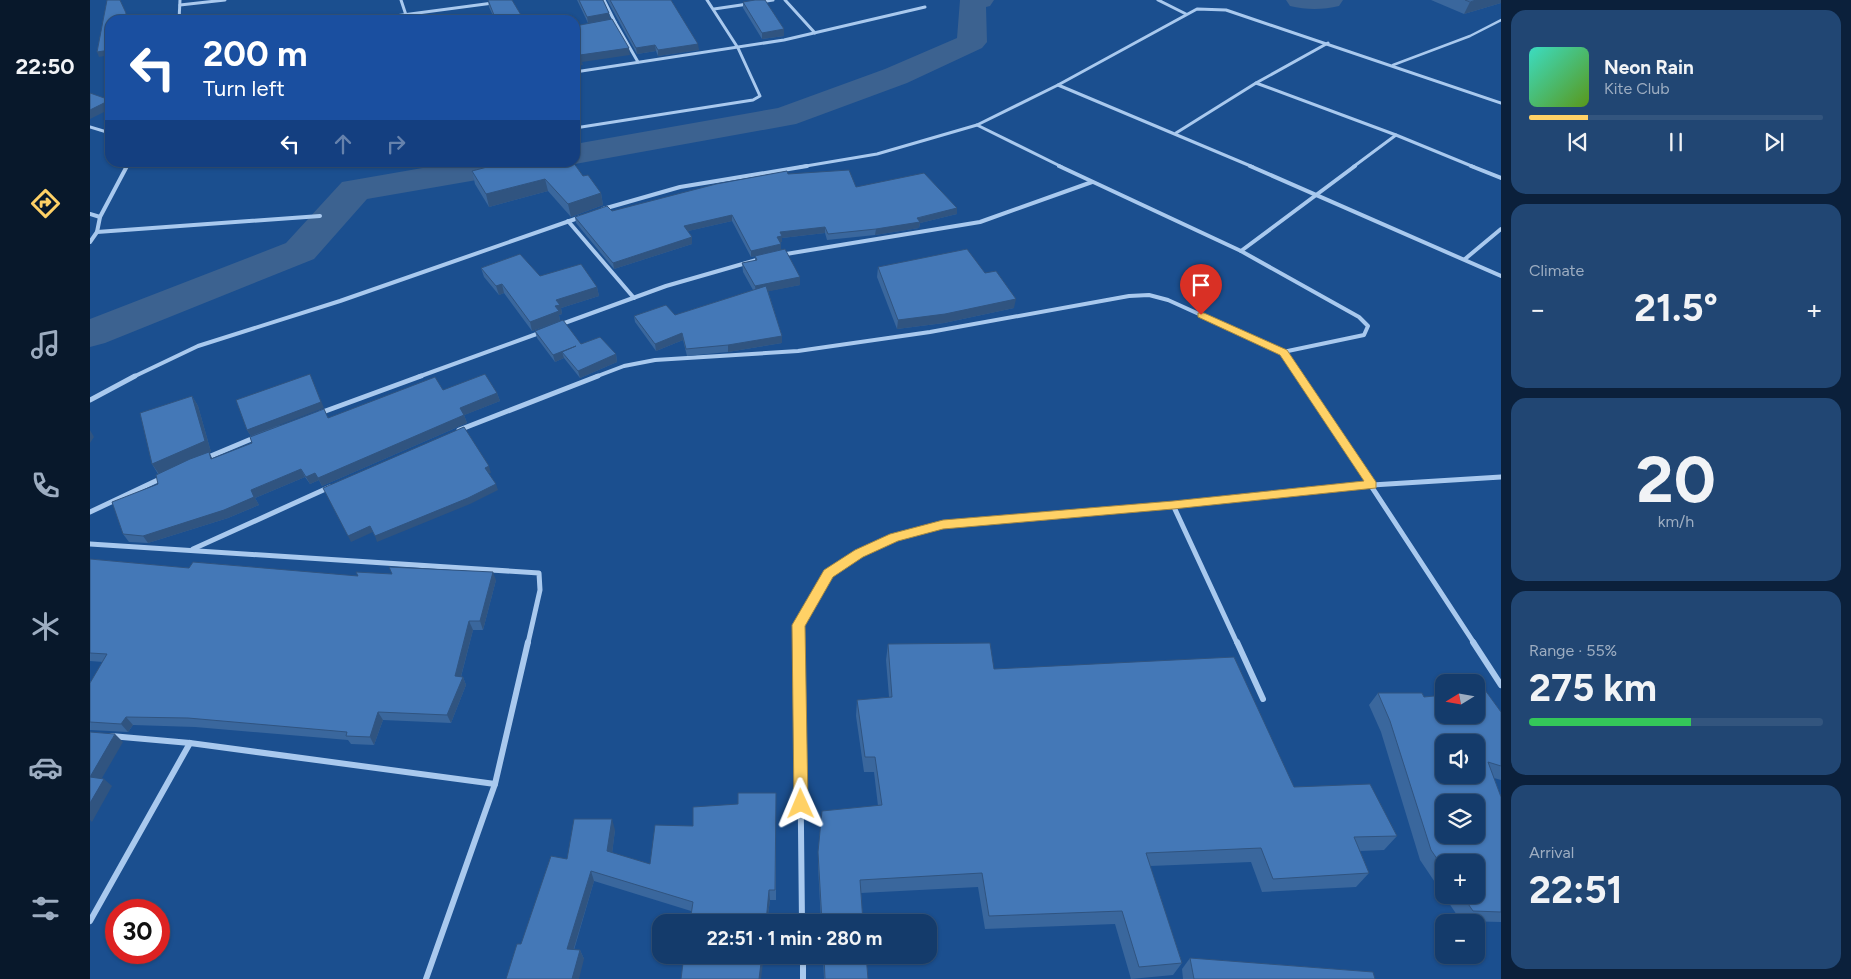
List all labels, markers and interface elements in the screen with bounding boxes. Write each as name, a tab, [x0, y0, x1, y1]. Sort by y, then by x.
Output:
text: 200 m	[203, 33, 307, 75]
icon: left	[120, 35, 185, 100]
text: 22:50	[15, 53, 75, 80]
text: Neon Rain	[1604, 56, 1694, 79]
text: Turn left	[203, 75, 285, 102]
text: Kite Club	[1604, 79, 1670, 98]
icon: previous	[1564, 128, 1592, 156]
icon: pause	[1662, 128, 1690, 156]
icon: next	[1760, 128, 1788, 156]
icon: left	[276, 130, 304, 158]
icon: ahead	[329, 130, 357, 158]
icon: right	[382, 130, 410, 158]
icon: directions	[28, 186, 63, 221]
text: Climate	[1529, 261, 1584, 280]
pin	[1180, 264, 1222, 315]
icon: arrive	[1187, 271, 1215, 299]
text: 21.5°	[1634, 285, 1718, 331]
text: −	[1529, 292, 1546, 326]
text: +	[1806, 292, 1823, 326]
icon: music	[28, 327, 63, 362]
text: 20	[1636, 440, 1716, 518]
icon: phone	[28, 468, 63, 503]
text: km/h	[1658, 512, 1694, 531]
icon: climate	[28, 609, 63, 644]
text: Range · 55%	[1529, 641, 1617, 660]
text: 275 km	[1529, 665, 1657, 711]
north arrow	[1435, 674, 1485, 724]
map controls	[1435, 674, 1485, 964]
button: sound	[1435, 734, 1485, 784]
icon: car	[28, 750, 63, 785]
position arrow	[774, 777, 826, 829]
button: layers	[1435, 794, 1485, 844]
text: Arrival	[1529, 843, 1574, 862]
button: +	[1435, 854, 1485, 904]
text: 22:51	[1529, 867, 1623, 913]
icon: filters	[28, 891, 63, 926]
speed limit sign: 30	[105, 899, 170, 964]
button: −	[1435, 914, 1485, 964]
text: 22:51 · 1 min · 280 m	[707, 927, 882, 950]

